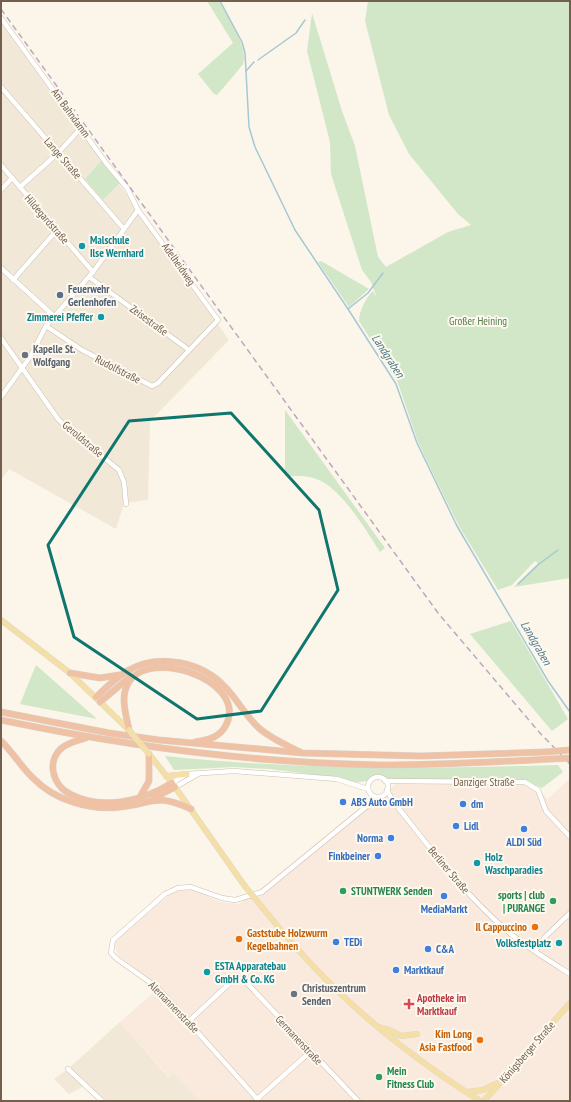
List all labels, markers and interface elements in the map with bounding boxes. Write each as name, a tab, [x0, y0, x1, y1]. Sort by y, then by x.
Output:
street label: Am Bahndamm	[48, 86, 94, 140]
street label: Lange Straße	[41, 134, 85, 182]
street label: Hildegardstraße	[22, 191, 73, 247]
place label: Malschule Ilse Wernhard	[90, 233, 144, 260]
street label: Adelheidweg	[159, 240, 199, 288]
marker: Malschule Ilse Wernhard	[77, 241, 87, 251]
place label: Feuerwehr Gerlenhofen	[68, 282, 116, 309]
marker: Feuerwehr Gerlenhofen	[55, 290, 65, 300]
street label: Zeisestraße	[127, 302, 171, 339]
place label: Zimmerei Pfeffer	[27, 310, 94, 324]
marker: Zimmerei Pfeffer	[96, 312, 106, 322]
park label: Großer Heining	[449, 314, 507, 328]
water label: Landgraben	[369, 331, 408, 381]
place label: Kapelle St. Wolfgang	[32, 342, 75, 369]
marker: Kapelle St. Wolfgang	[20, 350, 30, 360]
street label: Rudolfstraße	[93, 352, 143, 387]
street label: Geroldstraße	[60, 418, 107, 460]
water label: Landgraben	[518, 618, 555, 668]
street label: Danziger Straße	[453, 775, 515, 789]
place label: ABS Auto GmbH	[350, 795, 413, 809]
marker: ABS Auto GmbH	[338, 797, 348, 807]
place label: dm	[471, 797, 483, 811]
marker: dm	[458, 799, 468, 809]
place label: Lidl	[464, 819, 479, 833]
marker: Lidl	[451, 821, 461, 831]
marker: ALDI Süd	[519, 824, 529, 834]
place label: Norma	[357, 831, 383, 845]
marker: Norma	[386, 833, 396, 843]
place label: ALDI Süd	[505, 835, 542, 849]
street label: Berliner Straße	[425, 843, 473, 897]
place label: Finkbeiner	[329, 849, 371, 863]
place label: Holz Waschparadies	[484, 850, 543, 877]
marker: Finkbeiner	[373, 851, 383, 861]
marker: Holz Waschparadies	[472, 858, 482, 868]
place label: STUNTWERK Senden	[351, 884, 432, 898]
marker: STUNTWERK Senden	[338, 886, 348, 896]
place label: sports | club | PURANGE	[498, 888, 545, 915]
marker: MediaMarkt	[439, 891, 449, 901]
marker: sports | club | PURANGE	[548, 896, 558, 906]
place label: MediaMarkt	[421, 902, 468, 916]
place label: Il Cappuccino	[475, 920, 527, 934]
marker: Il Cappuccino	[530, 922, 540, 932]
place label: Gaststube Holzwurm Kegelbahnen	[247, 926, 328, 953]
marker: Gaststube Holzwurm Kegelbahnen	[234, 934, 244, 944]
place label: TEDi	[344, 935, 363, 949]
place label: Volksfestplatz	[495, 936, 551, 950]
marker: TEDi	[331, 937, 341, 947]
marker: Volksfestplatz	[554, 938, 564, 948]
place label: C&A	[436, 942, 454, 956]
marker: C&A	[423, 944, 433, 954]
place label: ESTA Apparatebau GmbH & Co. KG	[215, 959, 286, 986]
place label: Marktkauf	[404, 963, 445, 977]
marker: Marktkauf	[391, 965, 401, 975]
marker: ESTA Apparatebau GmbH & Co. KG	[202, 967, 212, 977]
street label: Alemannenstraße	[146, 978, 203, 1036]
place label: Christuszentrum Senden	[302, 981, 366, 1008]
marker: Christuszentrum Senden	[289, 989, 299, 999]
place label: Apotheke im Marktkauf	[416, 991, 466, 1018]
marker: Apotheke im Marktkauf	[404, 999, 414, 1009]
street label: Germanenstraße	[272, 1012, 326, 1068]
street label: Königsberger Straße	[496, 1018, 558, 1086]
place label: Kim Long Asia Fastfood	[419, 1027, 472, 1054]
marker: Kim Long Asia Fastfood	[475, 1035, 485, 1045]
place label: Mein Fitness Club	[387, 1064, 434, 1091]
marker: Mein Fitness Club	[374, 1072, 384, 1082]

